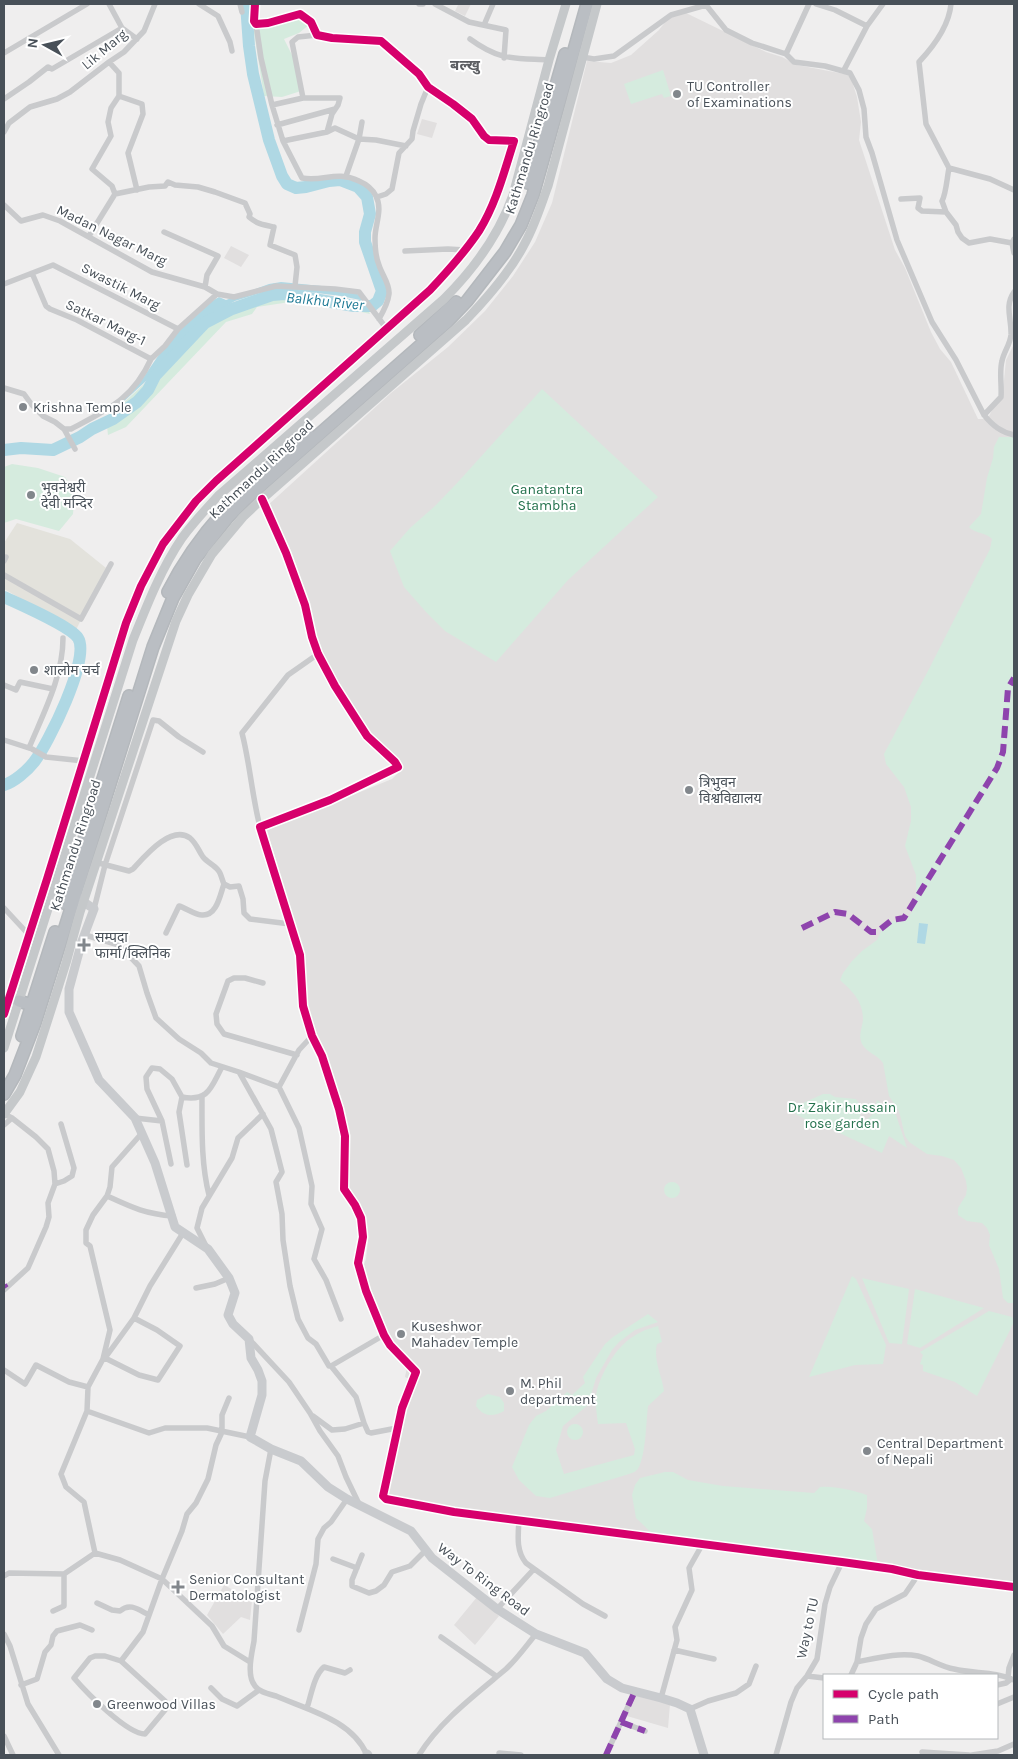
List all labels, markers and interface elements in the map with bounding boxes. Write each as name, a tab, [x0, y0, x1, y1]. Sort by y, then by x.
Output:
north arrow	[20, 20, 70, 70]
street label: Lik Marg	[78, 25, 131, 73]
text: N	[24, 37, 42, 49]
district label: बल्खु	[450, 56, 481, 75]
place label: TU Controller of Examinations	[687, 78, 792, 111]
street label: Kathmandu Ringroad	[501, 80, 558, 216]
marker: TU Controller of Examinations	[671, 88, 683, 100]
street label: Madan Nagar Marg	[54, 201, 170, 270]
street label: Swastik Marg	[78, 259, 163, 314]
water label: Balkhu River	[285, 288, 366, 314]
street label: Satkar Marg-1	[63, 296, 149, 349]
place label: Krishna Temple	[33, 399, 132, 416]
marker: Krishna Temple	[17, 401, 29, 413]
street label: Kathmandu Ringroad	[205, 416, 317, 522]
place label: भुवनेश्वरी देवी मन्दिर	[41, 478, 93, 512]
park label: Ganatantra Stambha	[511, 481, 583, 514]
marker: भुवनेश्वरी देवी मन्दिर	[25, 489, 37, 501]
place label: शालोम चर्च	[44, 662, 101, 679]
marker: शालोम चर्च	[28, 664, 40, 676]
place label: त्रिभुवन विश्वविद्यालय	[699, 774, 762, 807]
street label: Kathmandu Ringroad	[46, 777, 105, 913]
marker: त्रिभुवन विश्वविद्यालय	[683, 784, 695, 796]
place label: सम्पदा फार्मा/क्लिनिक	[95, 929, 171, 962]
marker: सम्पदा फार्मा/क्लिनिक	[77, 938, 91, 952]
park label: Dr. Zakir hussain rose garden	[788, 1099, 896, 1132]
place label: Kuseshwor Mahadev Temple	[411, 1318, 518, 1351]
marker: Kuseshwor Mahadev Temple	[395, 1328, 407, 1340]
place label: M. Phil department	[520, 1375, 596, 1408]
marker: M. Phil department	[504, 1385, 516, 1397]
place label: Central Department of Nepali	[877, 1435, 1003, 1468]
marker: Central Department of Nepali	[861, 1445, 873, 1457]
street label: Way To Ring Road	[434, 1539, 533, 1620]
place label: Senior Consultant Dermatologist	[189, 1571, 304, 1604]
marker: Senior Consultant Dermatologist	[171, 1580, 185, 1594]
street label: Way to TU	[793, 1596, 822, 1660]
legend	[823, 1674, 998, 1739]
text: Cycle path	[868, 1685, 939, 1703]
place label: Greenwood Villas	[107, 1696, 216, 1713]
marker: Greenwood Villas	[91, 1698, 103, 1710]
text: Path	[868, 1710, 899, 1728]

